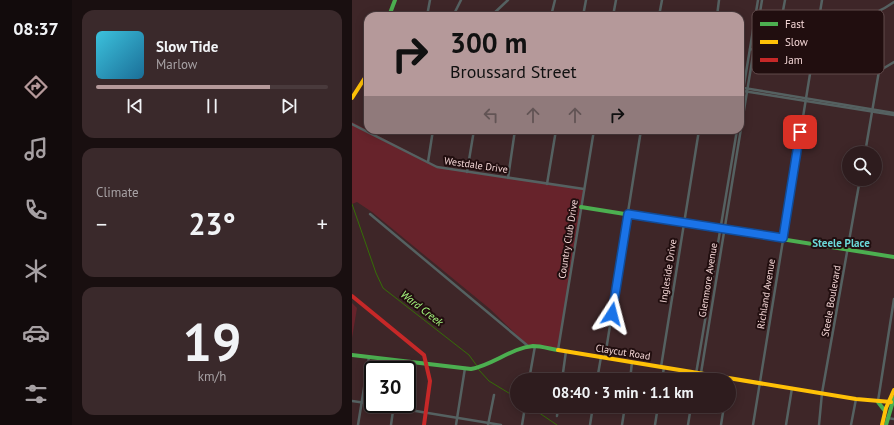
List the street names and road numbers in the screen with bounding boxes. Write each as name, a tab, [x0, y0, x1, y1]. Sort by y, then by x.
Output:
street label: Westdale Drive	[443, 154, 509, 176]
street label: Country Club Drive	[555, 199, 581, 279]
street label: Ingleside Drive	[657, 238, 679, 304]
street label: Glenmore Avenue	[696, 242, 720, 318]
street label: Richland Avenue	[754, 258, 778, 330]
street label: Steele Boulevard	[818, 264, 844, 338]
street label: Claycut Road	[595, 341, 651, 363]

